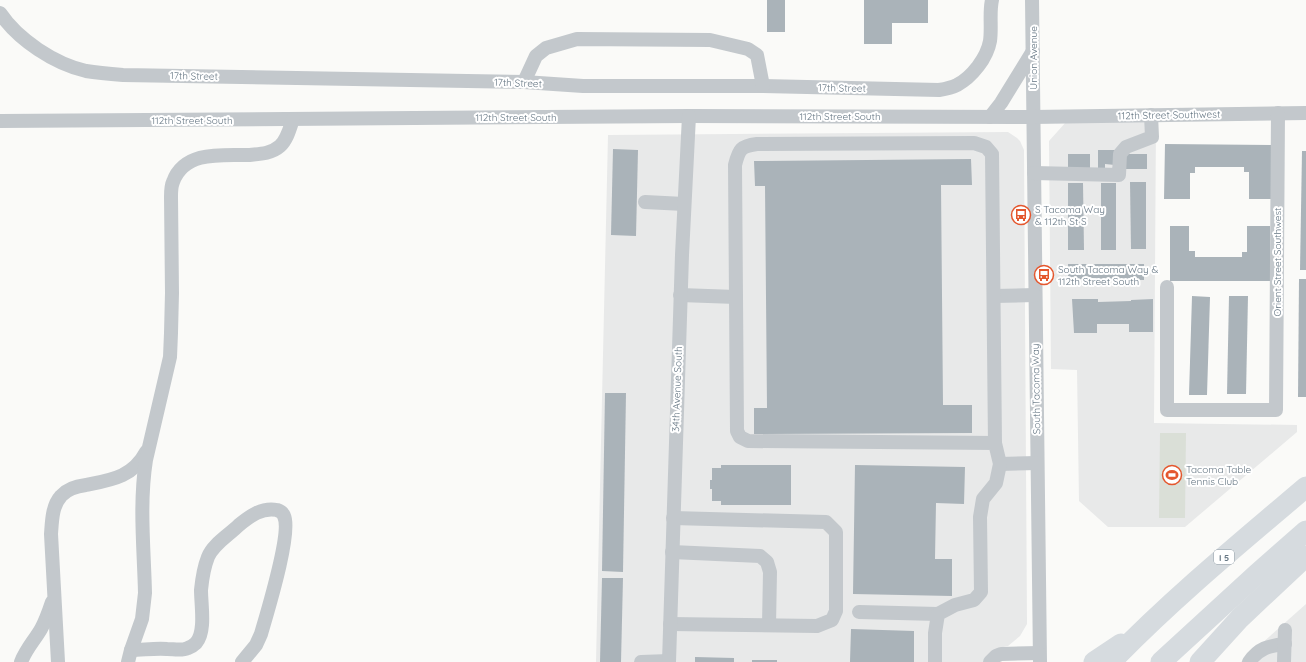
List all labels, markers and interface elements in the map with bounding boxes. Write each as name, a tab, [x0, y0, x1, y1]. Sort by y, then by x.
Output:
street label: Union Avenue	[1027, 26, 1040, 90]
street label: 17th Street	[170, 69, 219, 83]
street label: 17th Street	[494, 76, 543, 90]
street label: 17th Street	[818, 81, 867, 95]
street label: 112th Street Southwest	[1118, 108, 1221, 122]
street label: 112th Street South	[799, 110, 881, 123]
street label: 112th Street South	[475, 111, 557, 124]
street label: 112th Street South	[151, 114, 233, 127]
place label: S Tacoma Way & 112th St S	[1035, 203, 1105, 228]
bus stop icon: S Tacoma Way & 112th St S	[1010, 204, 1032, 226]
street label: Orient Street Southwest	[1271, 207, 1284, 316]
place label: South Tacoma Way & 112th Street South	[1058, 263, 1158, 288]
bus stop icon: South Tacoma Way & 112th Street South	[1033, 264, 1055, 286]
street label: South Tacoma Way	[1029, 344, 1043, 434]
street label: 34th Avenue South	[669, 346, 685, 432]
place label: Tacoma Table Tennis Club	[1186, 463, 1252, 488]
sports icon: Tacoma Table Tennis Club	[1161, 464, 1183, 486]
road number: I 5	[1214, 550, 1234, 564]

